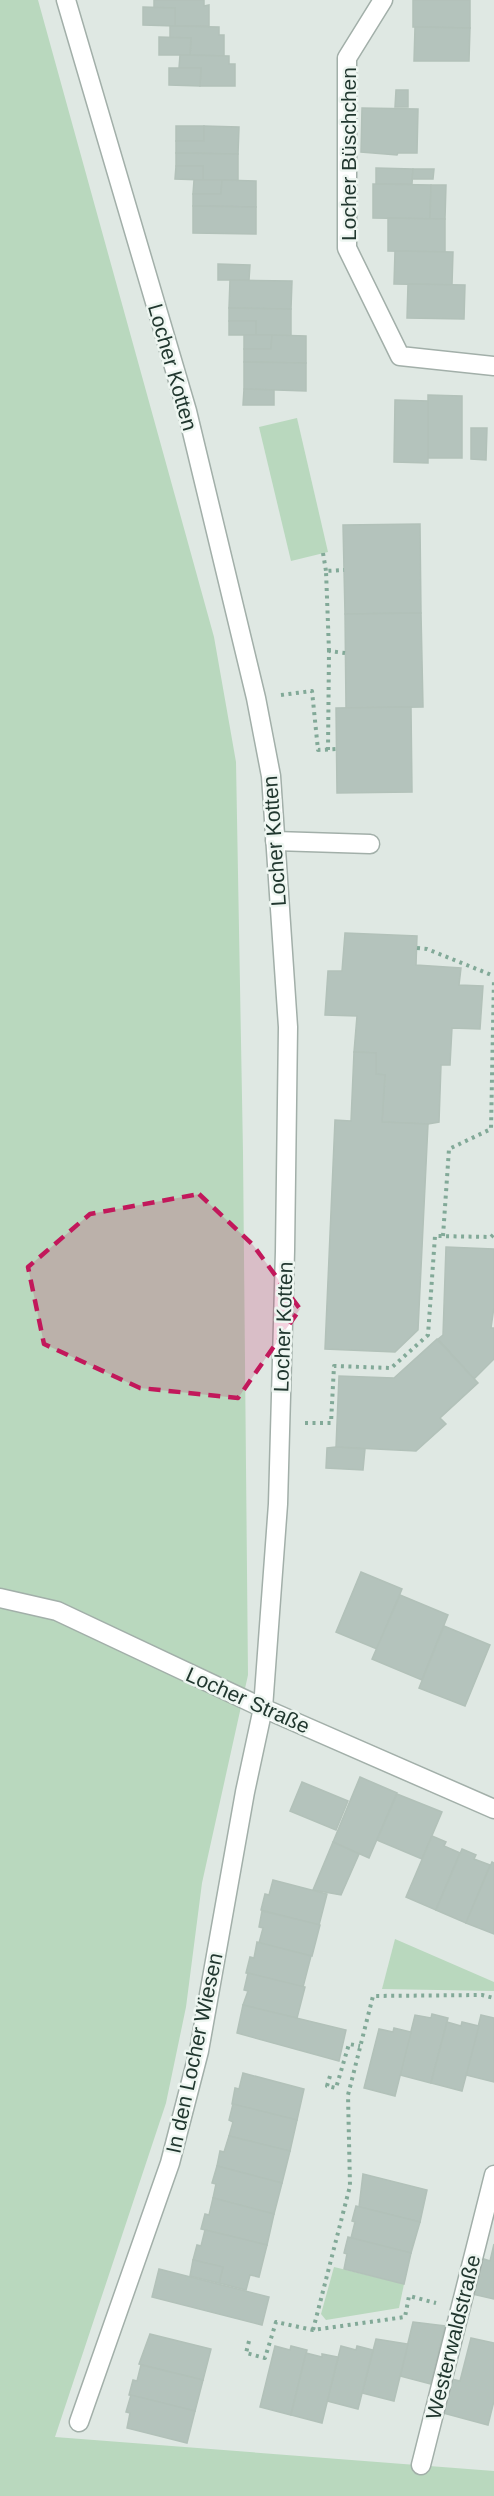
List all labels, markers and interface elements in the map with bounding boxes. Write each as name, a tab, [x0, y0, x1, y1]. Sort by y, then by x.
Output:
street label: Locher Büschchen	[337, 67, 360, 241]
street label: Locher Kotten	[144, 301, 202, 433]
street label: Locher Kotten	[258, 775, 290, 907]
street label: Locher Kotten	[269, 1261, 297, 1393]
street label: Locher Straße	[183, 1662, 313, 1738]
street label: In den Locher Wiesen	[162, 1951, 226, 2155]
street label: Westerwaldstraße	[421, 2252, 485, 2422]

